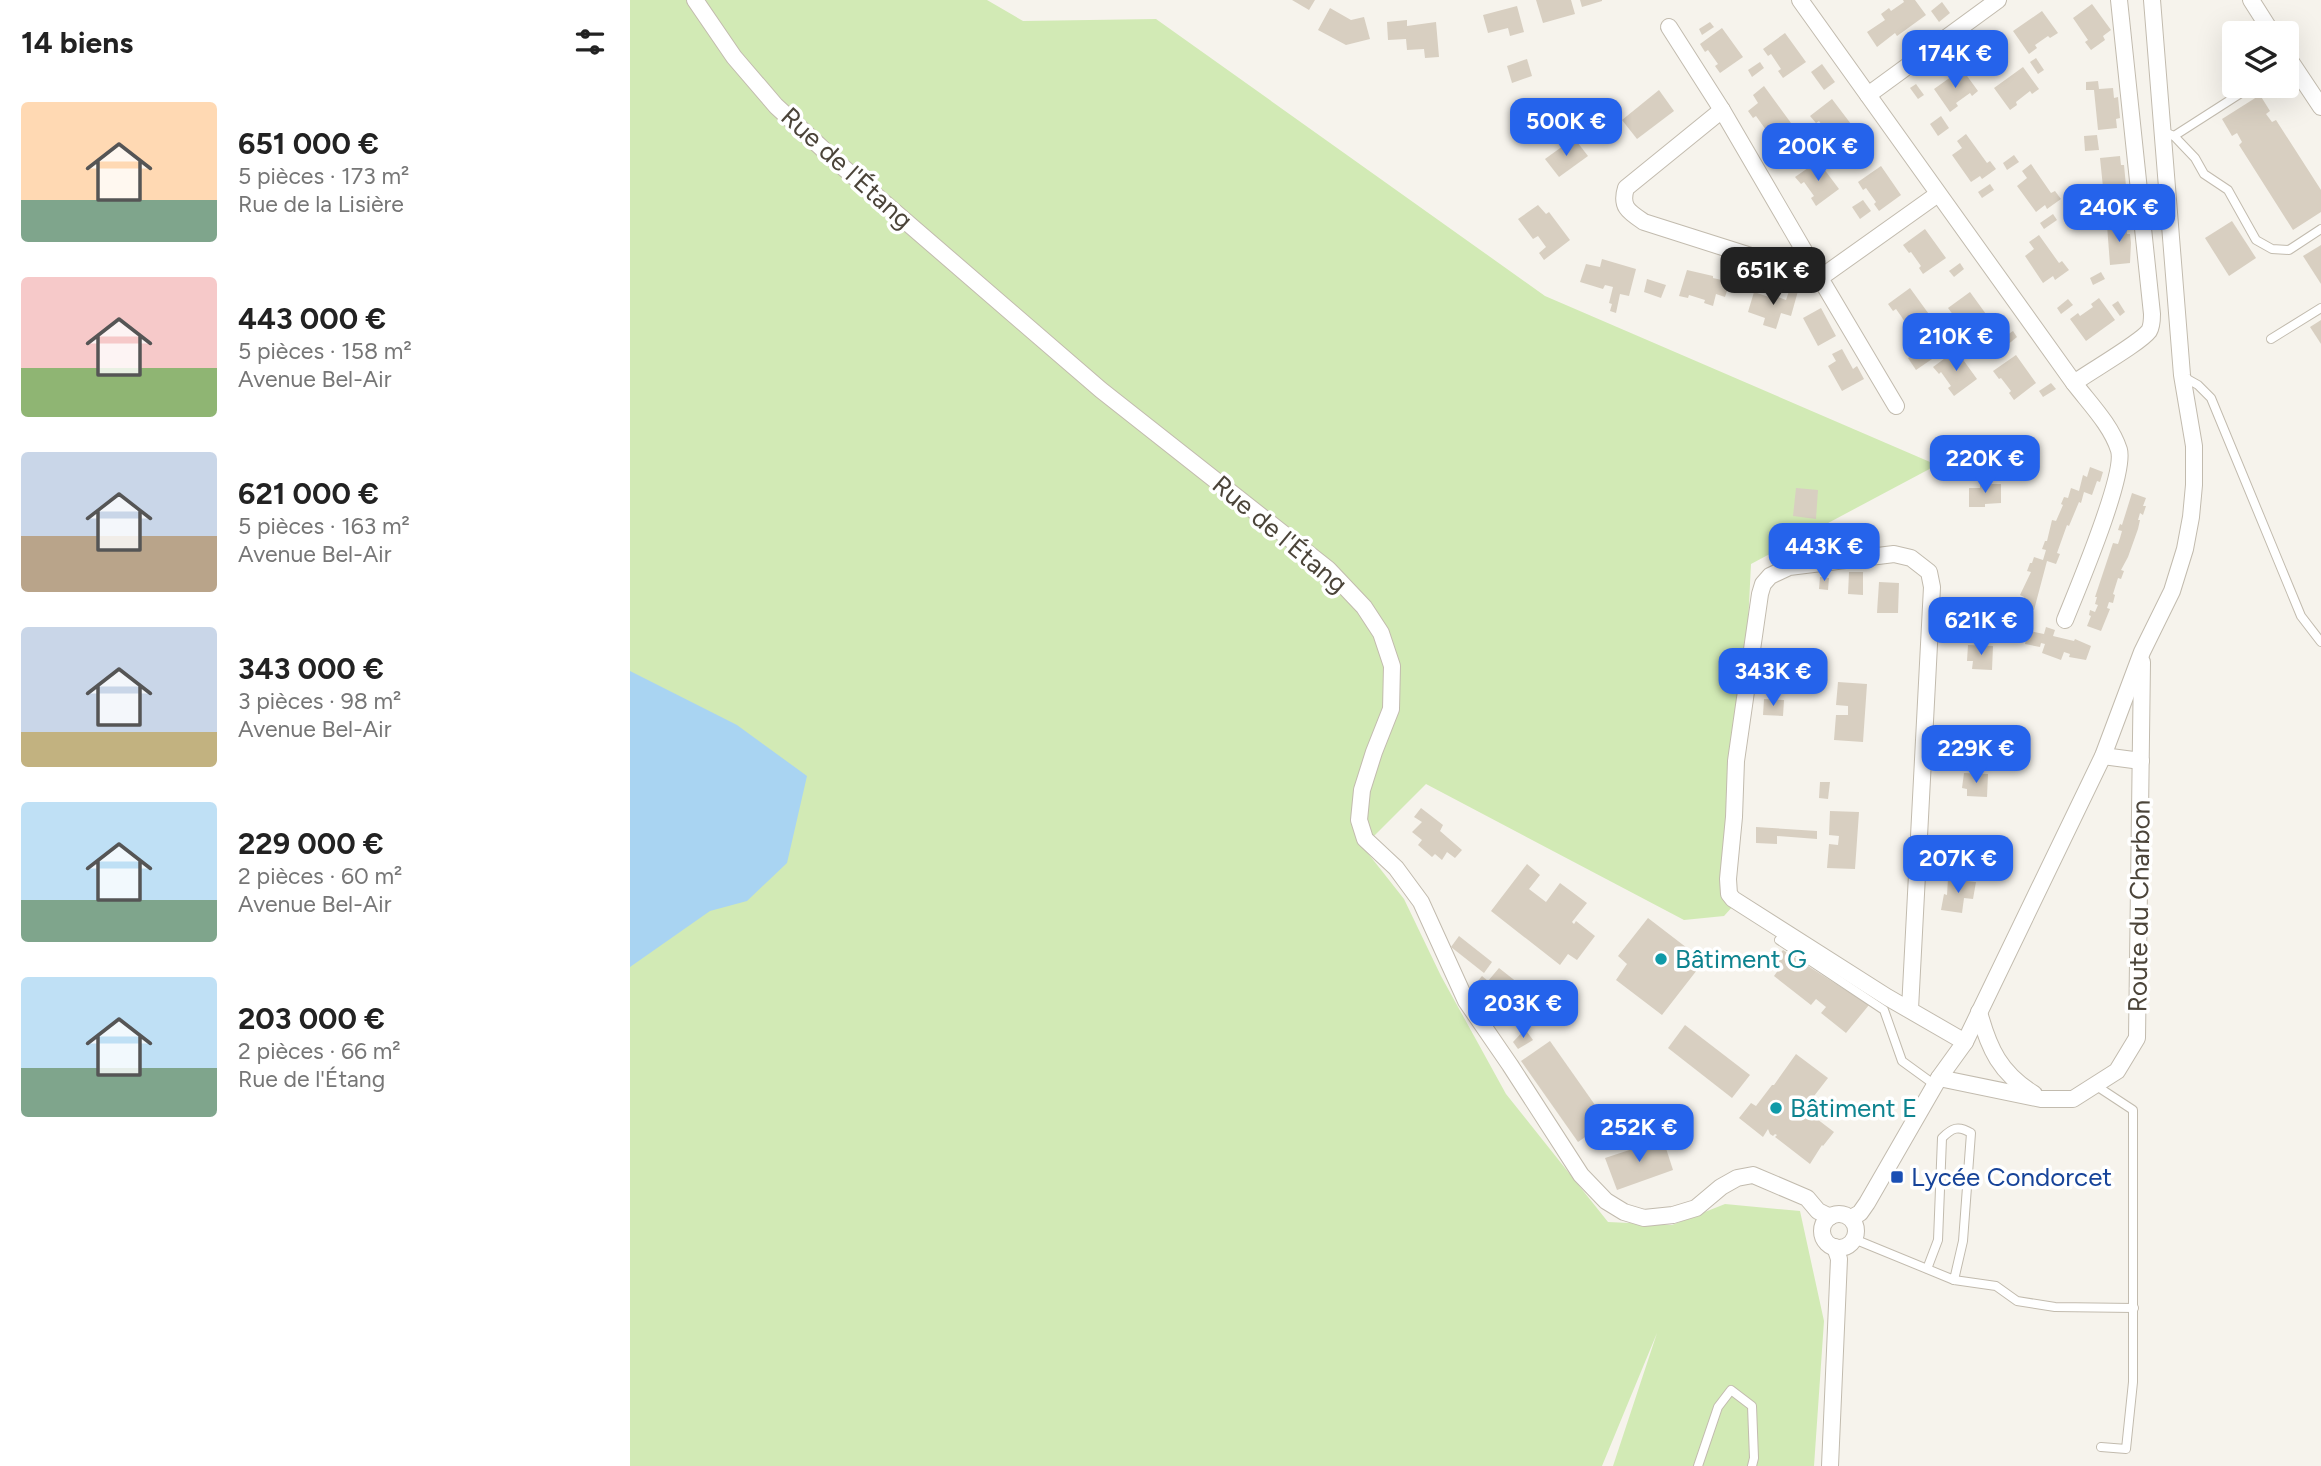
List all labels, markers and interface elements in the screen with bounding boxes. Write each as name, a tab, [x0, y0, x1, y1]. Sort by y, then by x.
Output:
map controls	[2222, 21, 2299, 98]
button: layers	[2222, 21, 2299, 98]
icon: filters	[571, 23, 609, 61]
text: 14 biens	[21, 24, 133, 61]
pin: 174K €	[1898, 31, 2012, 90]
text: 174K €	[1918, 39, 1992, 67]
pin: 500K €	[1509, 99, 1623, 158]
street label: Rue de l'Étang	[774, 100, 920, 236]
text: 500K €	[1526, 107, 1606, 135]
pin: 200K €	[1761, 124, 1875, 183]
text: 651 000 €	[238, 125, 379, 162]
icon: home	[77, 130, 161, 214]
text: 200K €	[1778, 132, 1858, 160]
text: 5 pièces · 173 m²	[238, 162, 409, 190]
pin: 240K €	[2062, 184, 2176, 244]
text: Rue de la Lisière	[238, 190, 404, 218]
text: 240K €	[2079, 193, 2159, 221]
pin: 651K €	[1716, 247, 1830, 307]
text: 651K €	[1736, 256, 1810, 284]
text: 443 000 €	[238, 300, 386, 337]
icon: home	[77, 305, 161, 389]
pin: 210K €	[1899, 314, 2013, 373]
text: 210K €	[1919, 322, 1993, 350]
text: 5 pièces · 158 m²	[238, 337, 412, 365]
text: Avenue Bel-Air	[238, 365, 391, 393]
pin: 220K €	[1928, 435, 2042, 495]
text: 220K €	[1946, 444, 2024, 472]
street label: Rue de l'Étang	[1206, 468, 1354, 600]
text: 621 000 €	[238, 475, 379, 512]
icon: home	[77, 480, 161, 564]
text: 5 pièces · 163 m²	[238, 512, 410, 540]
pin: 443K €	[1767, 524, 1881, 583]
text: 443K €	[1785, 532, 1863, 560]
text: Avenue Bel-Air	[238, 540, 391, 568]
pin: 621K €	[1924, 598, 2038, 657]
text: 621K €	[1944, 606, 2018, 634]
pin: 343K €	[1716, 648, 1830, 708]
text: 343 000 €	[238, 650, 384, 687]
icon: home	[77, 655, 161, 739]
text: 343K €	[1735, 657, 1811, 685]
text: 3 pièces · 98 m²	[238, 687, 401, 715]
text: Avenue Bel-Air	[238, 715, 391, 743]
pin: 229K €	[1919, 726, 2033, 785]
text: 229K €	[1938, 734, 2014, 762]
street label: Route du Charbon	[2121, 799, 2157, 1013]
text: 229 000 €	[238, 825, 384, 862]
icon: home	[77, 830, 161, 914]
pin: 207K €	[1901, 836, 2015, 895]
text: 207K €	[1919, 844, 1997, 872]
text: 2 pièces · 60 m²	[238, 862, 402, 890]
text: Avenue Bel-Air	[238, 890, 391, 918]
place label: Bâtiment G	[1675, 943, 1807, 975]
marker: Bâtiment G	[1653, 951, 1669, 967]
pin: 203K €	[1466, 981, 1580, 1040]
text: 203K €	[1484, 989, 1562, 1017]
text: 203 000 €	[238, 1000, 385, 1037]
icon: home	[77, 1005, 161, 1089]
text: 2 pièces · 66 m²	[238, 1037, 401, 1065]
text: Rue de l'Étang	[238, 1065, 385, 1093]
place label: Bâtiment E	[1790, 1092, 1917, 1124]
marker: Bâtiment E	[1768, 1100, 1784, 1116]
pin: 252K €	[1582, 1104, 1696, 1164]
text: 252K €	[1601, 1113, 1677, 1141]
place label: Lycée Condorcet	[1911, 1161, 2112, 1193]
marker: Lycée Condorcet	[1889, 1169, 1905, 1185]

